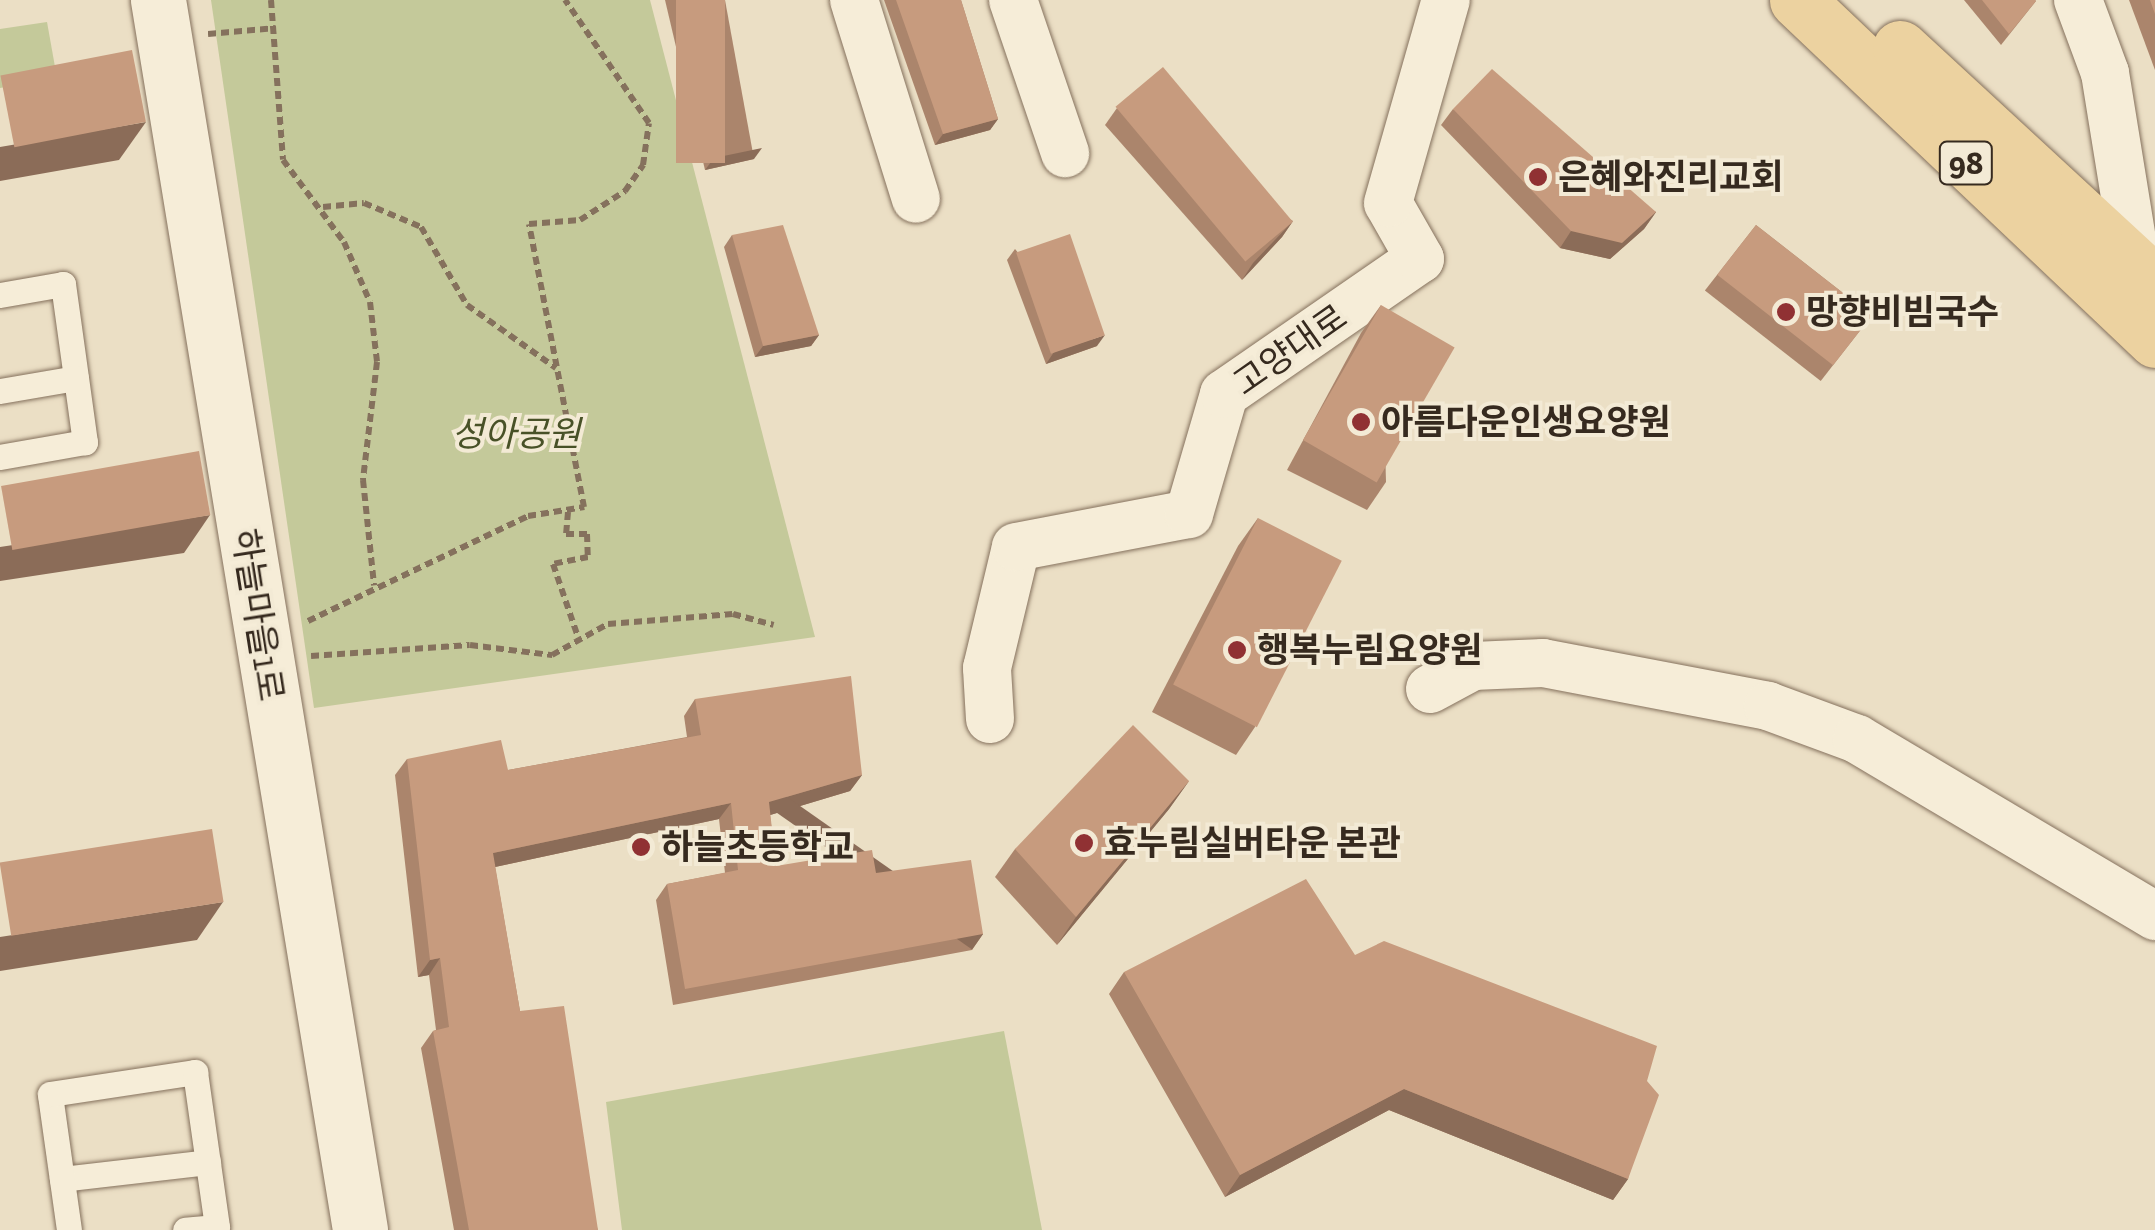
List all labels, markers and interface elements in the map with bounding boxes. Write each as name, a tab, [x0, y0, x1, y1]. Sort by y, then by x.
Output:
road number: 98	[1938, 136, 1994, 190]
place label: 은혜와진리교회	[1558, 156, 1783, 198]
marker: 은혜와진리교회	[1527, 166, 1549, 188]
place label: 망향비빔국수	[1806, 291, 1999, 333]
street label: 고양대로	[1225, 296, 1355, 404]
marker: 망향비빔국수	[1775, 301, 1797, 323]
place label: 아름다운인생요양원	[1381, 401, 1671, 443]
marker: 아름다운인생요양원	[1350, 411, 1372, 433]
park label: 성아공원	[452, 413, 580, 455]
street label: 하늘마을1로	[224, 526, 292, 704]
place label: 행복누림요양원	[1257, 629, 1482, 671]
marker: 행복누림요양원	[1226, 639, 1248, 661]
place label: 효누림실버타운 본관	[1104, 822, 1400, 864]
place label: 하늘초등학교	[661, 826, 854, 868]
marker: 효누림실버타운 본관	[1073, 832, 1095, 854]
marker: 하늘초등학교	[630, 836, 652, 858]

